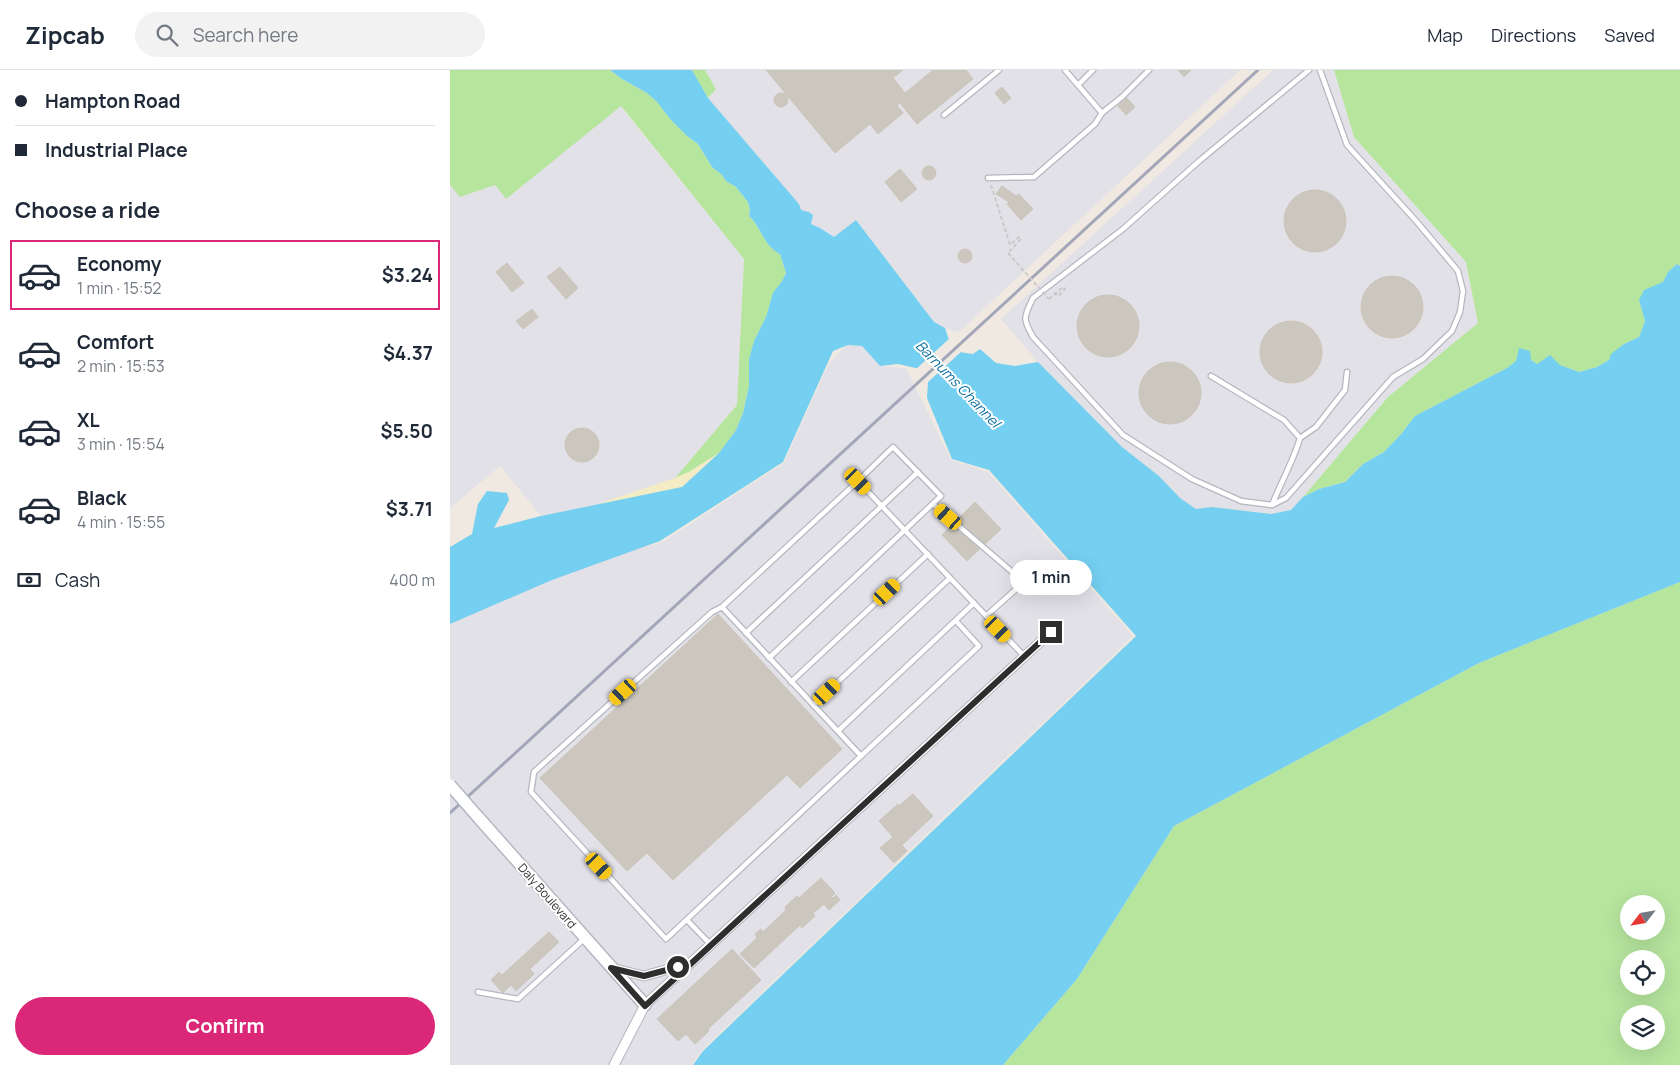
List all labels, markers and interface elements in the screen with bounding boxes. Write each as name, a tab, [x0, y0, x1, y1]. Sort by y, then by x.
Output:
search box	[135, 12, 485, 57]
text: Zipcab	[25, 18, 105, 51]
icon: search	[153, 21, 181, 49]
text: Search here	[193, 22, 298, 48]
text: Map	[1427, 23, 1463, 47]
text: Directions	[1491, 23, 1576, 47]
text: Saved	[1604, 23, 1655, 47]
text: Hampton Road	[45, 88, 181, 114]
text: Industrial Place	[45, 137, 188, 163]
text: Choose a ride	[15, 195, 160, 225]
text: Economy	[77, 251, 161, 277]
icon: car	[17, 253, 62, 298]
text: $3.24	[382, 262, 433, 288]
text: 1 min · 15:52	[77, 277, 161, 299]
text: Comfort	[77, 329, 154, 355]
icon: car	[17, 331, 62, 376]
water label: Barnums Channel	[912, 336, 1006, 433]
text: $4.37	[383, 340, 433, 366]
text: 2 min · 15:53	[77, 355, 165, 377]
text: XL	[77, 407, 100, 433]
icon: car	[17, 409, 62, 454]
text: $5.50	[381, 418, 433, 444]
text: 3 min · 15:54	[77, 433, 165, 455]
car	[842, 465, 873, 497]
text: Black	[77, 485, 126, 511]
icon: car	[17, 487, 62, 532]
text: $3.71	[386, 496, 433, 522]
car	[931, 501, 964, 533]
text: 4 min · 15:55	[77, 511, 165, 533]
callout: 1 min	[1010, 560, 1092, 594]
icon: cash	[15, 566, 43, 594]
text: 1 min	[1031, 566, 1071, 588]
text: Cash	[55, 567, 100, 593]
text: 400 m	[389, 569, 435, 591]
car	[870, 576, 903, 608]
car	[982, 613, 1013, 645]
route end	[1040, 621, 1062, 643]
car	[606, 676, 639, 708]
car	[810, 676, 843, 708]
car	[583, 850, 614, 882]
street label: Daly Boulevard	[514, 859, 580, 932]
north arrow	[1620, 895, 1665, 940]
map controls	[1620, 895, 1665, 1050]
button: locate	[1620, 950, 1665, 995]
route start	[667, 956, 689, 978]
button: Confirm	[15, 997, 435, 1055]
button: layers	[1620, 1005, 1665, 1050]

